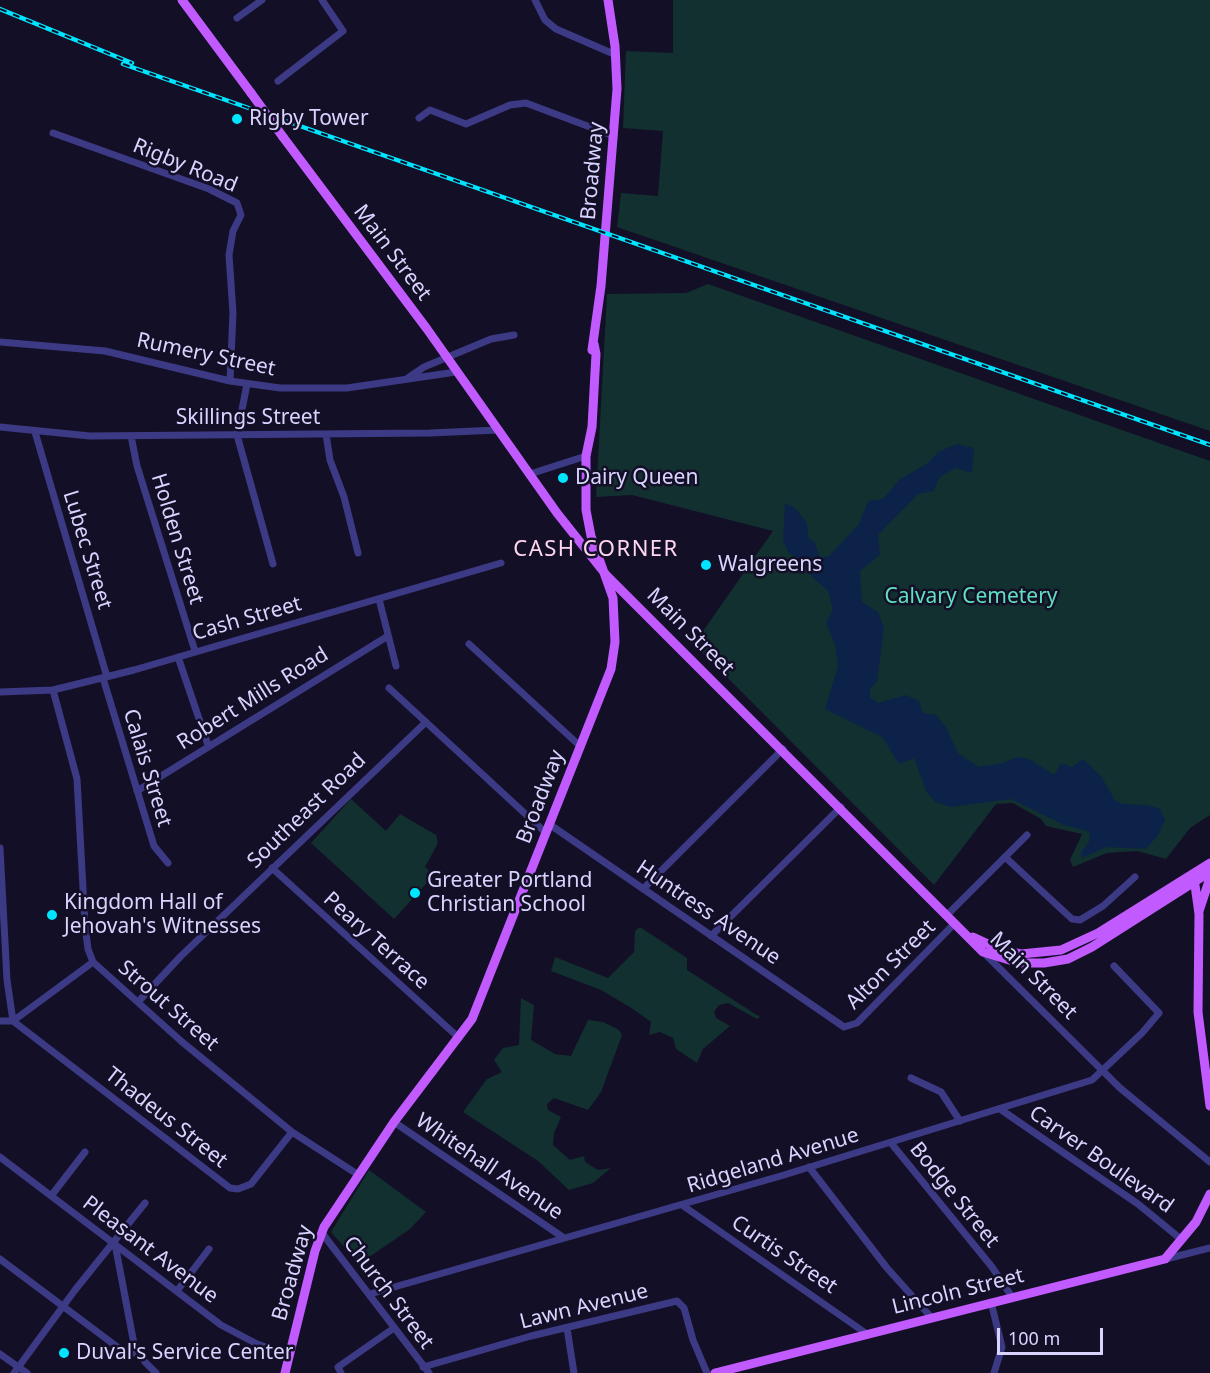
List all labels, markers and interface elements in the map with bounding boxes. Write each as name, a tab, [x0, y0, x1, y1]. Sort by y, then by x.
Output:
place label: Rigby Tower	[249, 106, 369, 132]
marker: Rigby Tower	[230, 112, 244, 126]
street label: Broadway	[576, 121, 610, 221]
street label: Rigby Road	[129, 134, 241, 198]
street label: Main Street	[348, 200, 436, 306]
street label: Rumery Street	[134, 328, 278, 382]
street label: Skillings Street	[176, 405, 320, 431]
place label: Dairy Queen	[575, 465, 698, 491]
street label: Holden Street	[145, 471, 209, 607]
marker: Dairy Queen	[556, 471, 570, 485]
street label: Lubec Street	[57, 488, 117, 612]
district label: CASH CORNER	[513, 537, 679, 563]
place label: Walgreens	[718, 552, 822, 578]
marker: Walgreens	[699, 558, 713, 572]
street label: Main Street	[641, 583, 739, 681]
park label: Calvary Cemetery	[884, 584, 1058, 610]
street label: Cash Street	[190, 591, 304, 647]
street label: Robert Mills Road	[173, 642, 333, 756]
street label: Calais Street	[117, 706, 177, 830]
street label: Broadway	[512, 747, 570, 847]
street label: Southeast Road	[243, 748, 371, 874]
street label: Huntress Avenue	[631, 855, 785, 971]
place label: Greater Portland Christian School	[427, 868, 592, 918]
marker: Greater Portland Christian School	[408, 886, 422, 900]
street label: Peary Terrace	[318, 887, 434, 995]
place label: Kingdom Hall of Jehovah's Witnesses	[64, 890, 261, 940]
marker: Kingdom Hall of Jehovah's Witnesses	[45, 908, 59, 922]
street label: Alton Street	[841, 915, 941, 1015]
street label: Main Street	[984, 927, 1082, 1025]
street label: Strout Street	[113, 956, 223, 1056]
street label: Thadeus Street	[100, 1062, 232, 1174]
street label: Carver Boulevard	[1024, 1101, 1178, 1219]
street label: Whitehall Avenue	[411, 1108, 567, 1226]
street label: Ridgeland Avenue	[684, 1123, 862, 1199]
street label: Bodge Street	[904, 1137, 1004, 1253]
street label: Pleasant Avenue	[77, 1191, 223, 1309]
street label: Curtis Street	[726, 1210, 842, 1300]
street label: Broadway	[267, 1222, 319, 1324]
street label: Church Street	[337, 1232, 439, 1354]
street label: Lincoln Street	[890, 1263, 1026, 1321]
street label: Lawn Avenue	[517, 1279, 651, 1335]
scale bar	[1000, 1316, 1106, 1354]
text: 100 m	[1008, 1326, 1060, 1350]
place label: Duval's Service Center	[76, 1340, 293, 1366]
marker: Duval's Service Center	[57, 1346, 71, 1360]

